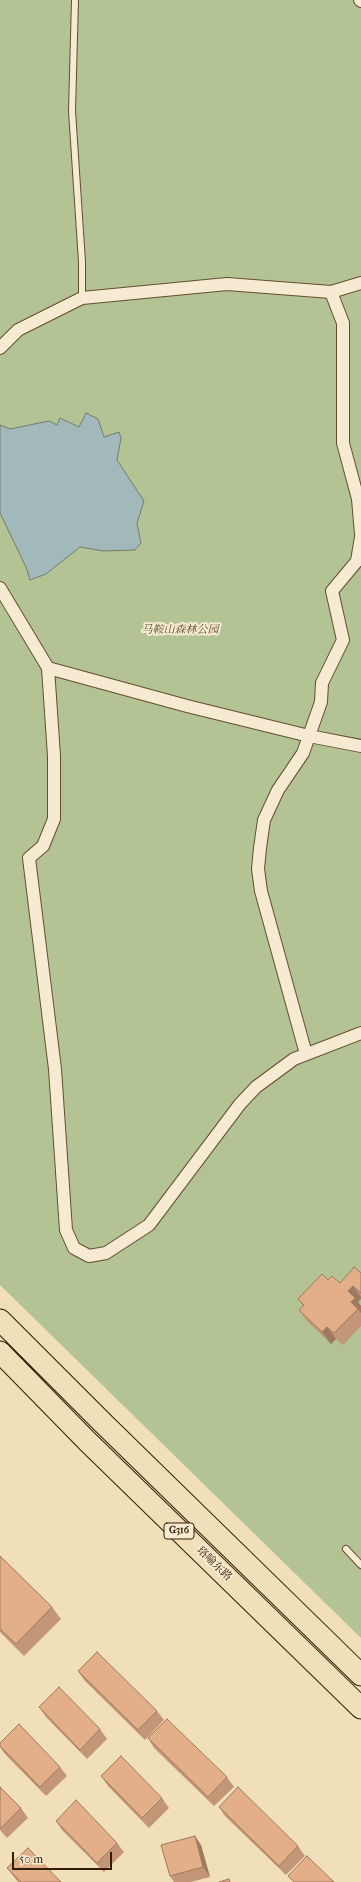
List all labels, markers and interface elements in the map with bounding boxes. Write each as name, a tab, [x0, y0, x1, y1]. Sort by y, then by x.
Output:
park label: 马鞍山森林公园	[142, 623, 218, 637]
road number: G316	[164, 1523, 194, 1539]
street label: 珞喻东路	[194, 1544, 234, 1584]
scale bar	[14, 1844, 114, 1870]
text: 50 m	[19, 1852, 43, 1866]

